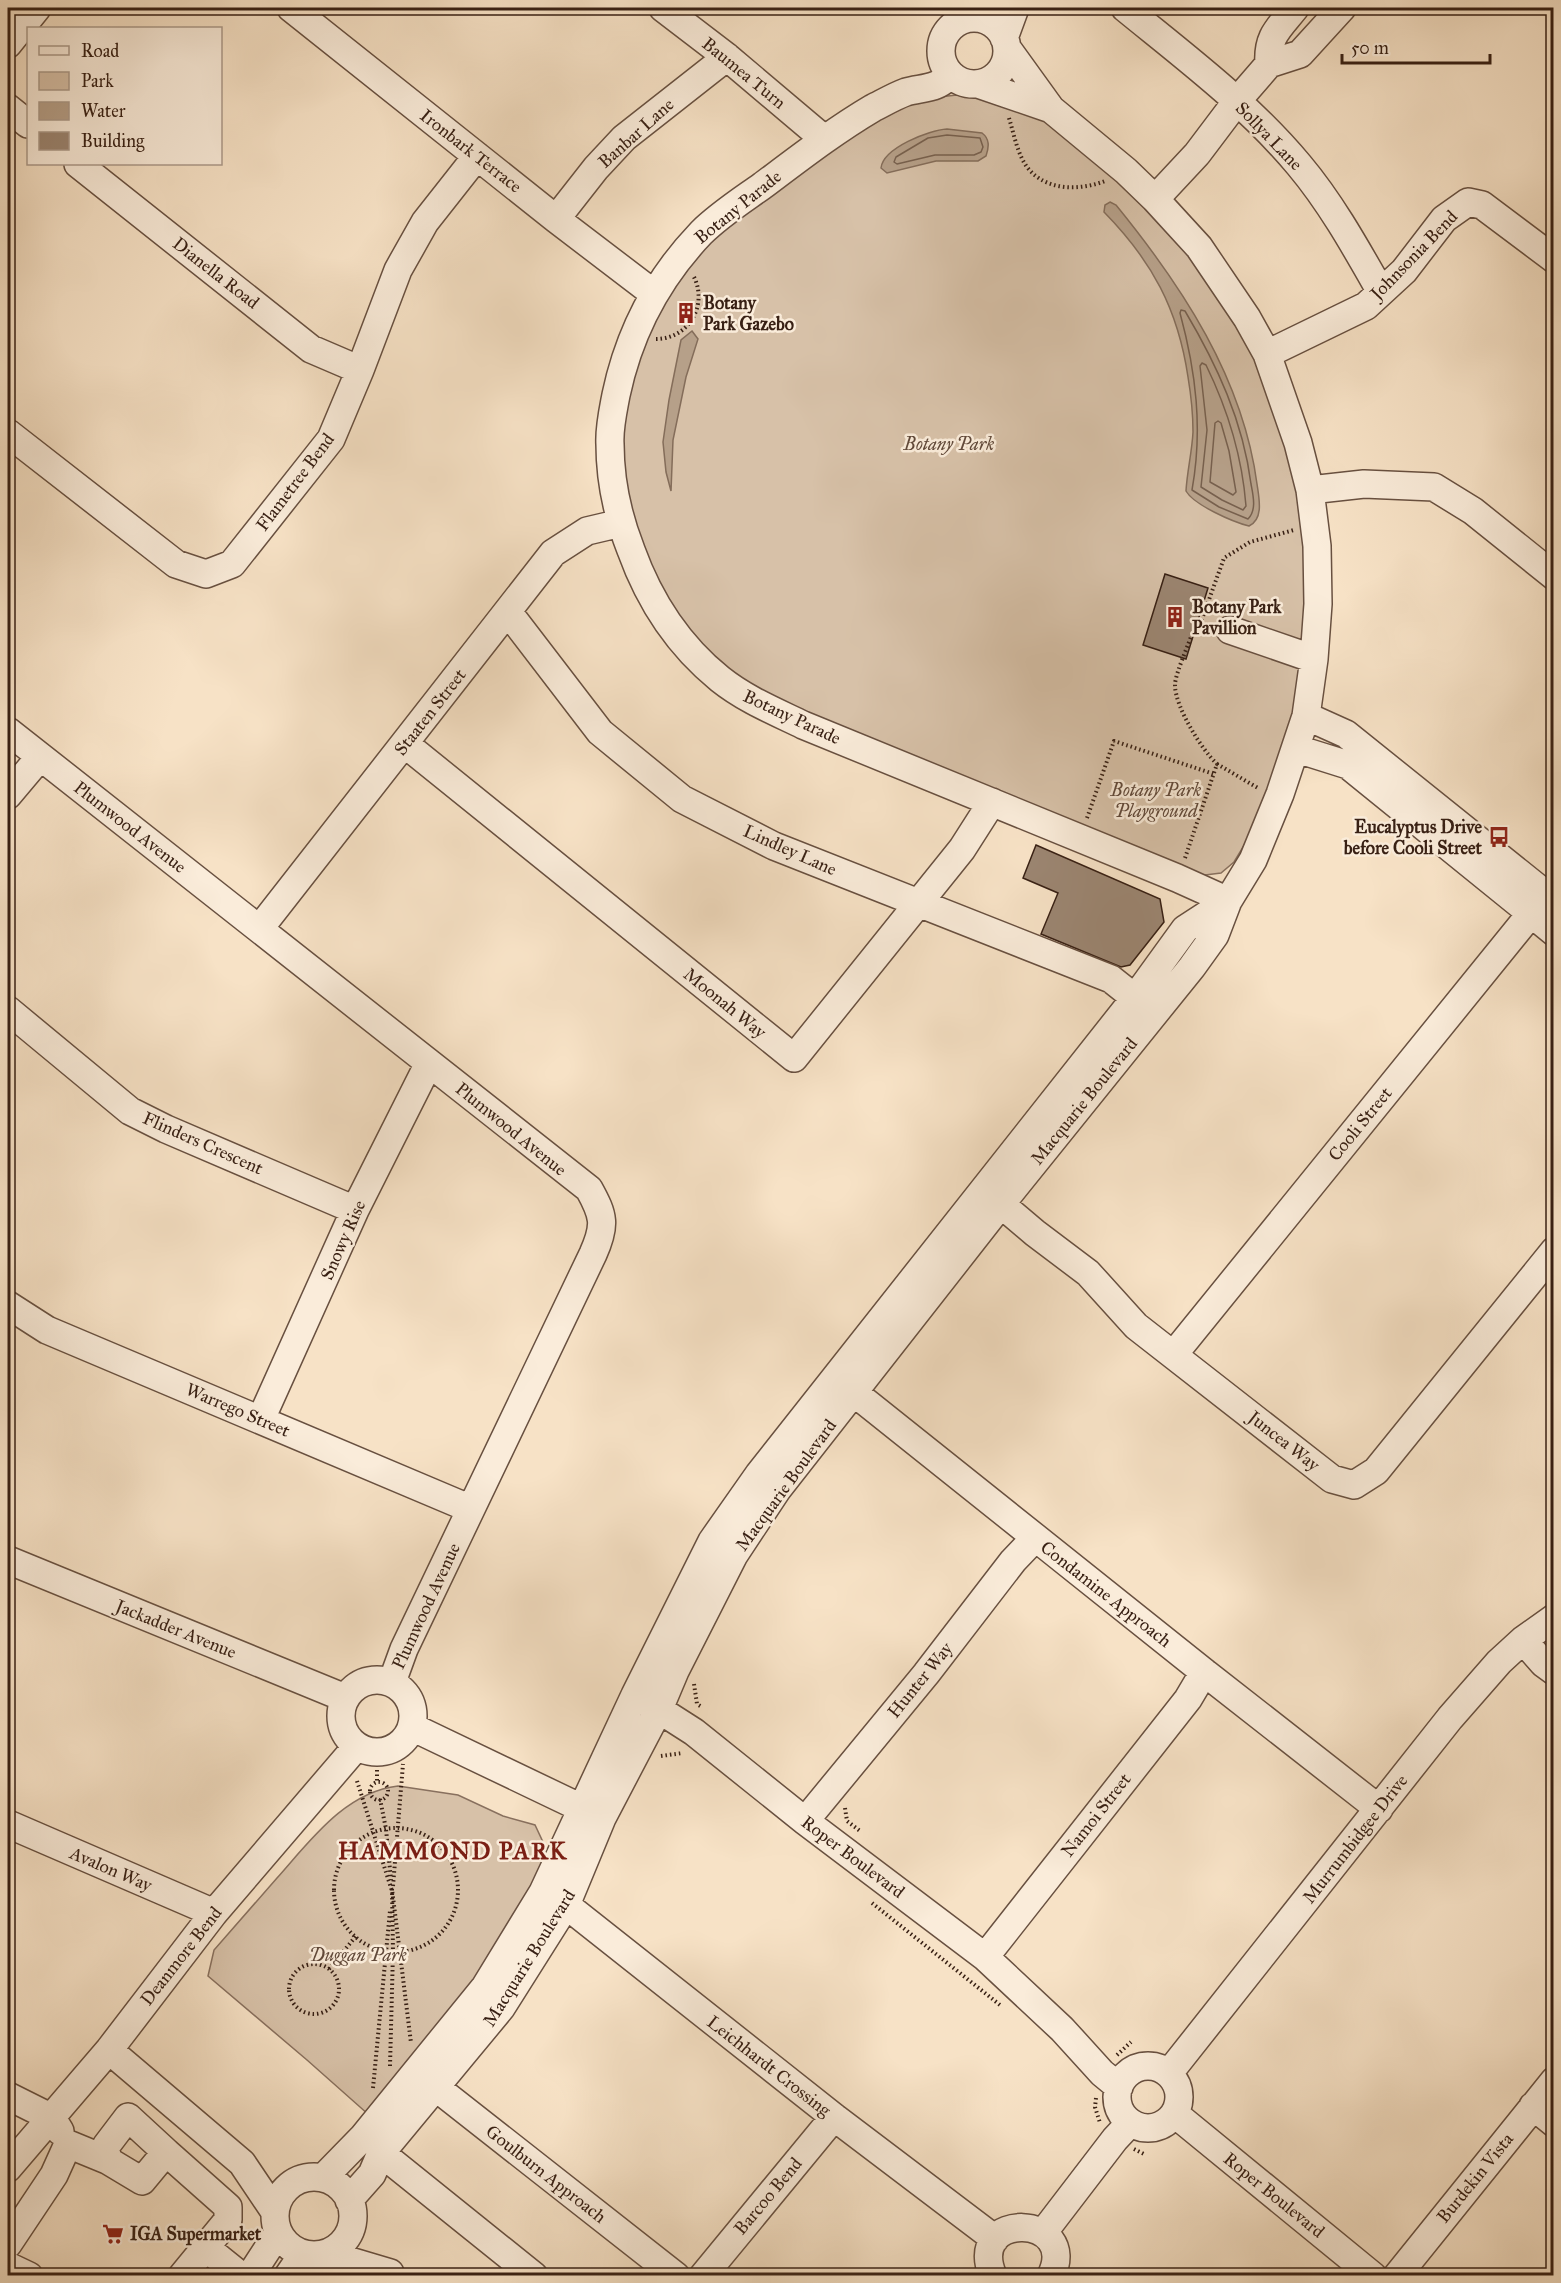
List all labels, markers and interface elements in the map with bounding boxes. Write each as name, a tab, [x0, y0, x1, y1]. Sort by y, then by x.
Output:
legend	[27, 27, 222, 165]
scale bar	[1342, 27, 1490, 65]
street label: Baumea Turn	[698, 33, 790, 114]
text: 50 m	[1351, 37, 1389, 59]
text: Road	[81, 40, 119, 62]
text: Park	[81, 70, 114, 92]
street label: Banbar Lane	[594, 93, 678, 173]
street label: Sollya Lane	[1231, 97, 1307, 175]
text: Water	[81, 100, 126, 122]
street label: Ironbark Terrace	[416, 104, 526, 198]
text: Building	[81, 130, 145, 153]
street label: Botany Parade	[690, 165, 786, 249]
street label: Johnsonia Bend	[1364, 206, 1463, 306]
street label: Dianella Road	[168, 232, 264, 314]
place label: Botany Park Gazebo	[703, 292, 794, 335]
building icon: Botany Park Gazebo	[674, 301, 698, 325]
street label: Flametree Bend	[251, 429, 339, 535]
park label: Botany Park	[903, 433, 994, 455]
place label: Botany Park Pavillion	[1192, 596, 1282, 639]
building icon: Botany Park Pavillion	[1163, 605, 1187, 629]
street label: Staaten Street	[389, 664, 471, 760]
street label: Botany Parade	[740, 685, 844, 749]
street label: Plumwood Avenue	[69, 776, 191, 878]
park label: Botany Park Playground	[1110, 779, 1201, 822]
place label: Eucalyptus Drive before Cooli Street	[1343, 816, 1483, 859]
street label: Lindley Lane	[740, 820, 840, 880]
bus stop icon: Eucalyptus Drive before Cooli Street	[1487, 825, 1511, 849]
street label: Moonah Way	[679, 963, 771, 1043]
street label: Macquarie Boulevard	[1026, 1033, 1143, 1170]
street label: Plumwood Avenue	[451, 1077, 571, 1181]
street label: Cooli Street	[1323, 1082, 1397, 1166]
street label: Flinders Crescent	[140, 1107, 267, 1180]
street label: Snowy Rise	[316, 1197, 370, 1283]
street label: Warrego Street	[182, 1378, 294, 1443]
street label: Juncea Way	[1242, 1405, 1325, 1477]
street label: Macquarie Boulevard	[731, 1415, 842, 1556]
street label: Condamine Approach	[1036, 1536, 1176, 1652]
street label: Plumwood Avenue	[387, 1539, 465, 1673]
street label: Jackadder Avenue	[110, 1594, 240, 1664]
street label: Hunter Way	[883, 1637, 958, 1722]
street label: Namoi Street	[1056, 1768, 1136, 1861]
street label: Murrumbidgee Drive	[1298, 1770, 1413, 1909]
street label: Roper Boulevard	[797, 1811, 909, 1903]
district label: HAMMOND PARK	[338, 1836, 568, 1866]
street label: Avalon Way	[66, 1841, 156, 1896]
street label: Macquarie Boulevard	[478, 1885, 581, 2031]
street label: Deanmore Bend	[136, 1902, 226, 2010]
park label: Duggan Park	[309, 1944, 407, 1966]
street label: Leichhardt Crossing	[702, 2011, 836, 2122]
street label: Goulburn Approach	[481, 2120, 611, 2228]
street label: Burdekin Vista	[1432, 2128, 1518, 2227]
street label: Roper Boulevard	[1219, 2148, 1329, 2242]
street label: Barcoo Bend	[729, 2153, 807, 2239]
supermarket icon: IGA Supermarket	[101, 2222, 125, 2246]
place label: IGA Supermarket	[130, 2223, 262, 2246]

